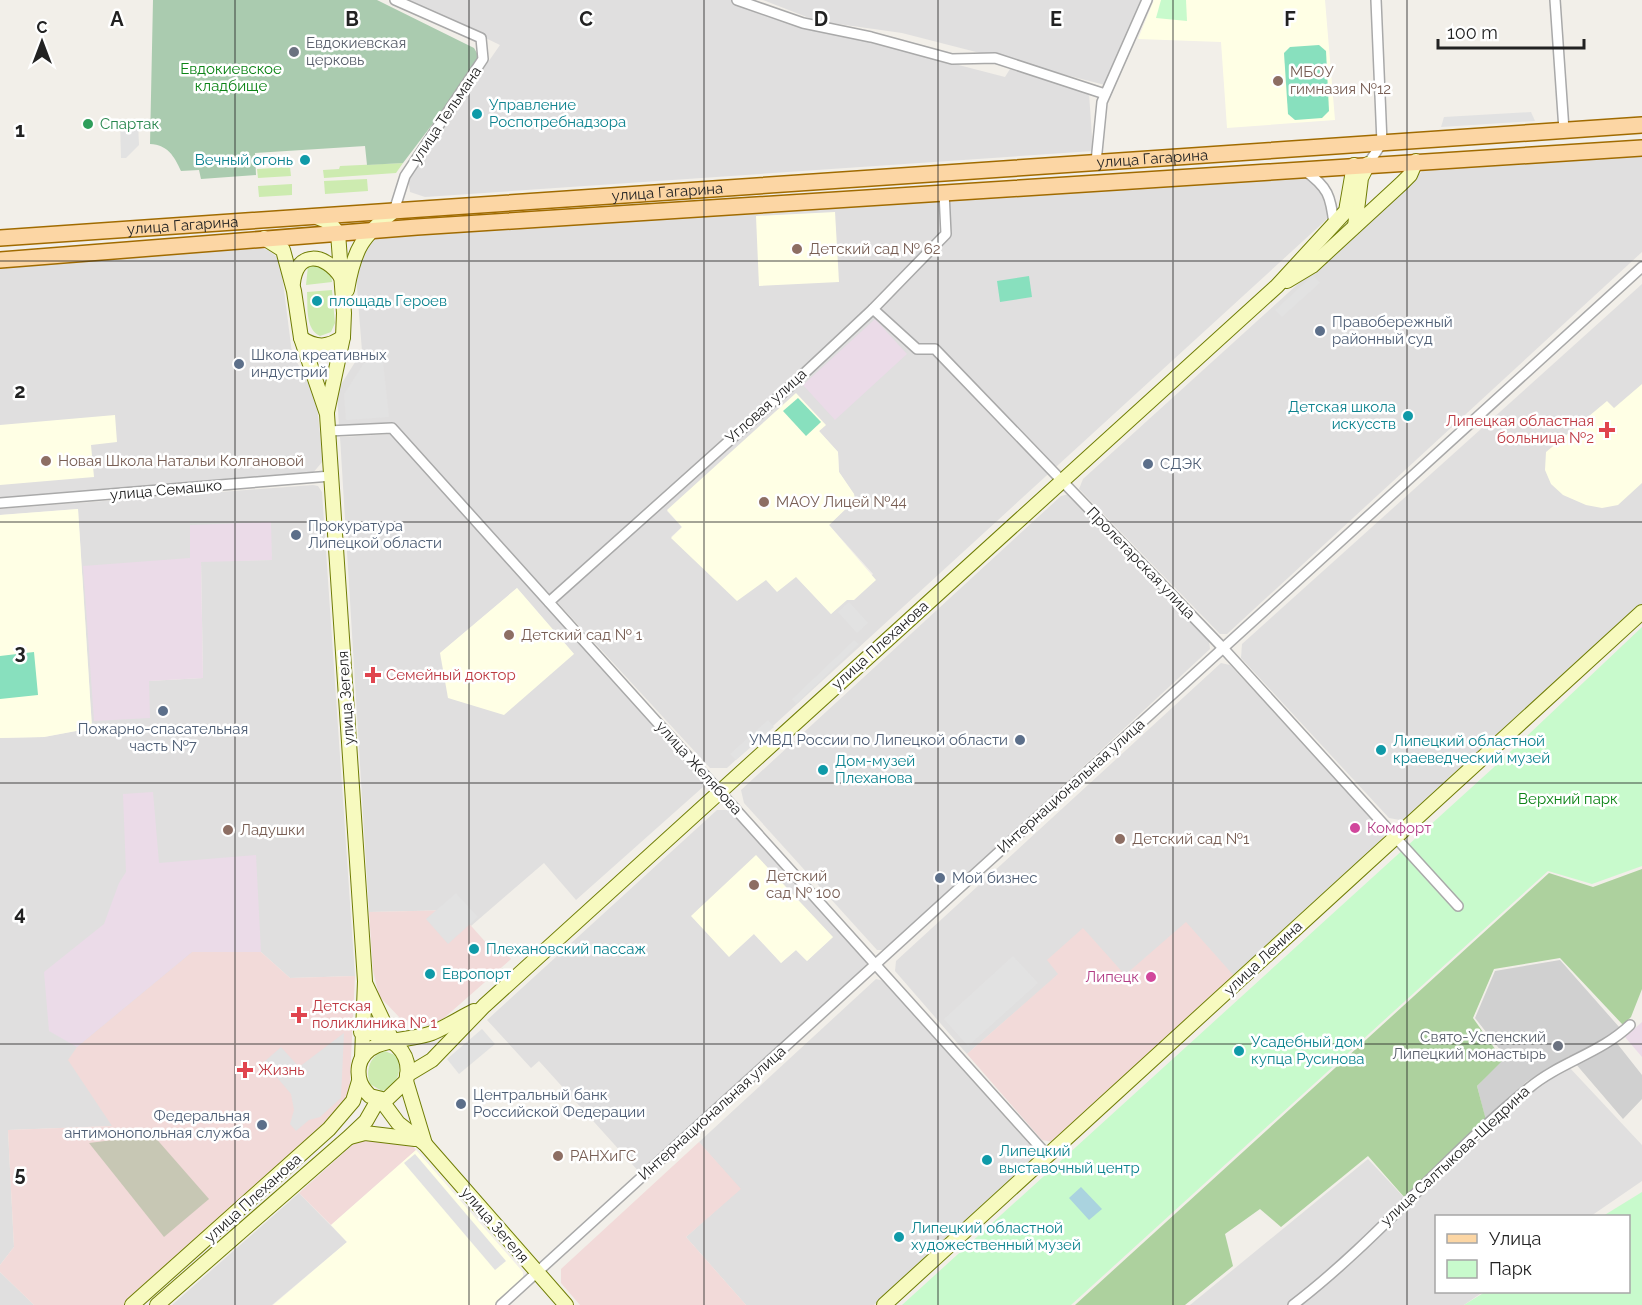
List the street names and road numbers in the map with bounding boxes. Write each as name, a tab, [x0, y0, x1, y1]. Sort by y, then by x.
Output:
street label: улица Тельмана	[407, 63, 485, 167]
street label: улица Гагарина	[1096, 146, 1209, 172]
street label: улица Гагарина	[611, 179, 724, 205]
street label: улица Гагарина	[126, 213, 239, 238]
street label: Угловая улица	[722, 365, 810, 447]
street label: улица Семашко	[109, 476, 223, 504]
street label: Пролетарская улица	[1083, 503, 1199, 623]
street label: улица Плеханова	[828, 597, 932, 693]
street label: улица Зегеля	[334, 650, 358, 746]
street label: Интернациональная улица	[994, 715, 1148, 857]
street label: улица Желябова	[652, 717, 746, 819]
street label: улица Ленина	[1220, 917, 1306, 999]
street label: Интернациональная улица	[635, 1042, 789, 1184]
street label: улица Салтыкова-Щедрина	[1377, 1082, 1533, 1230]
street label: улица Плеханова	[201, 1150, 305, 1246]
street label: улица Зегеля	[457, 1183, 533, 1267]

